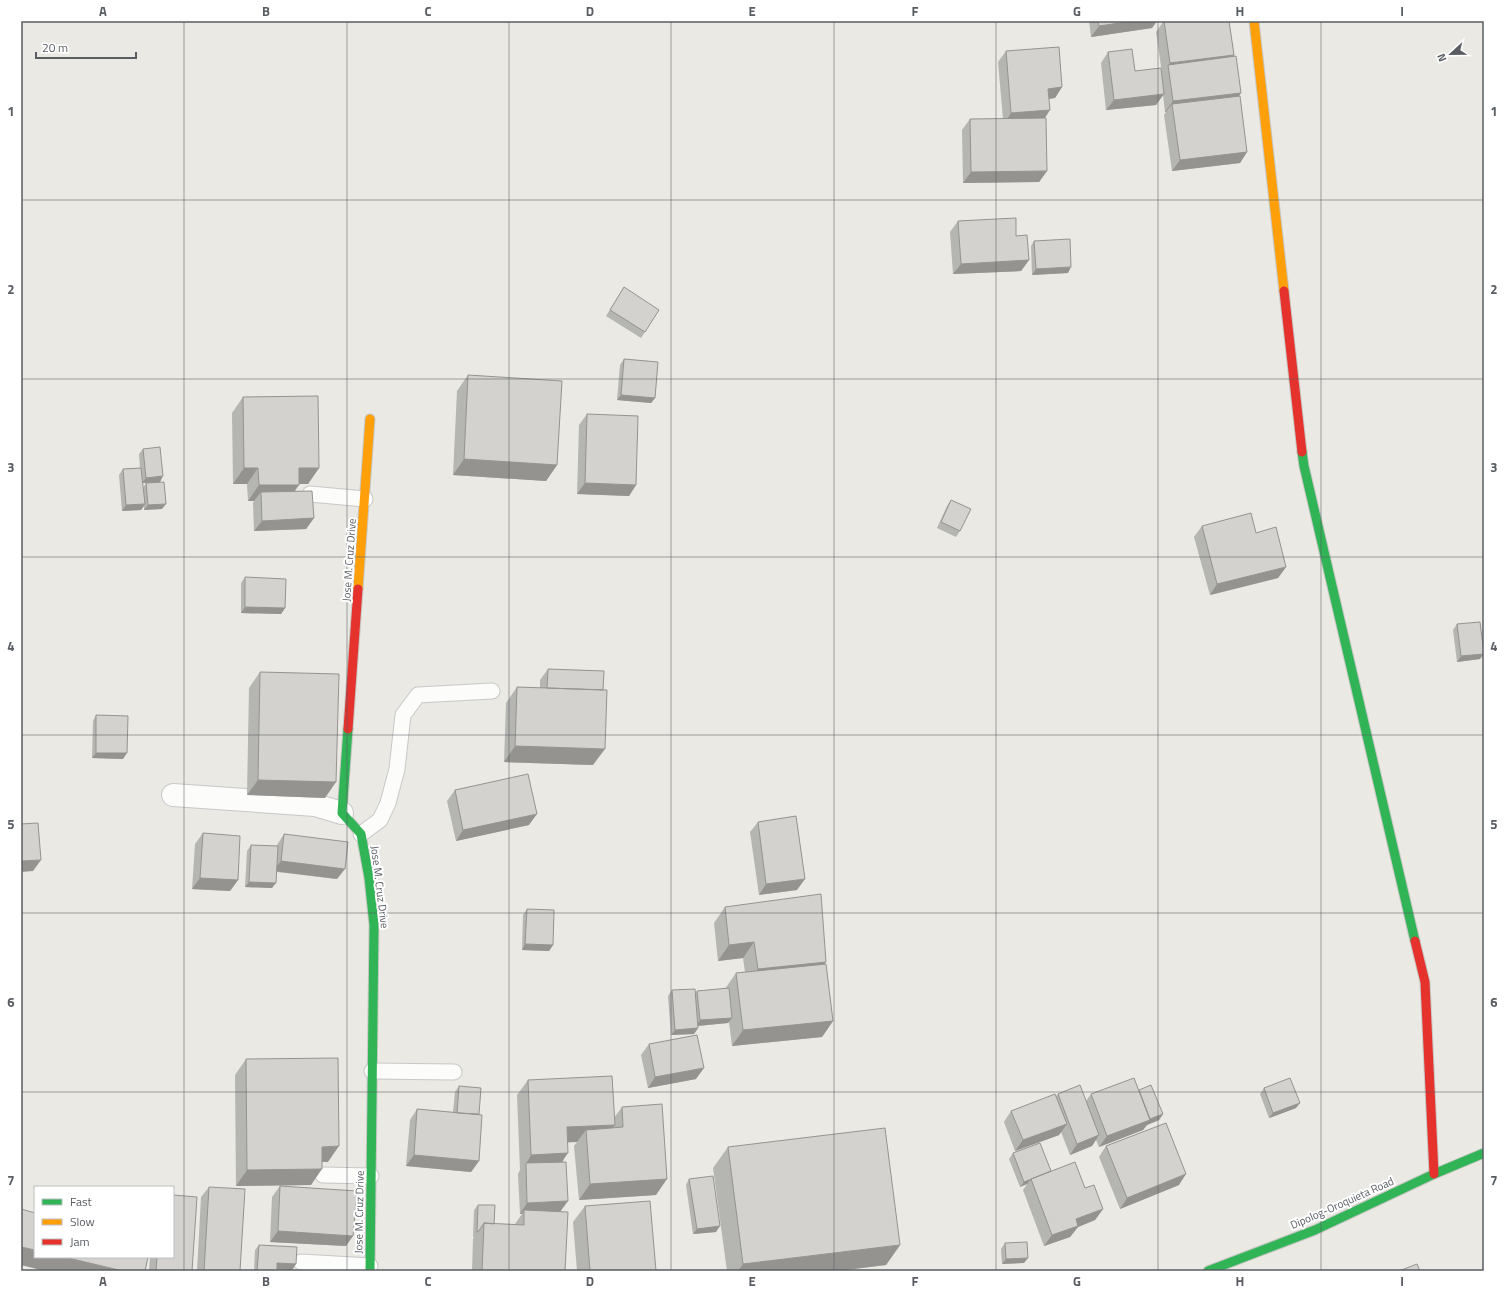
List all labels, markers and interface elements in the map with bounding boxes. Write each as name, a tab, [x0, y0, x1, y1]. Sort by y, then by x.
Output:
text: A	[99, 1, 107, 21]
text: B	[262, 1, 270, 21]
text: C	[424, 1, 432, 21]
text: D	[586, 1, 594, 21]
text: E	[748, 1, 756, 21]
text: F	[912, 1, 919, 21]
text: G	[1073, 1, 1081, 21]
text: H	[1236, 1, 1244, 21]
text: I	[1400, 1, 1404, 21]
scale bar	[36, 34, 136, 60]
north arrow	[1431, 34, 1471, 74]
text: 20 m	[42, 38, 68, 57]
text: N	[1433, 51, 1451, 64]
text: 1	[7, 101, 15, 121]
text: 1	[1490, 101, 1498, 121]
text: 2	[7, 279, 15, 299]
text: 2	[1490, 279, 1498, 299]
text: 3	[7, 457, 15, 477]
text: 3	[1490, 457, 1498, 477]
street label: Jose M. Cruz Drive	[338, 518, 360, 602]
text: 4	[7, 636, 15, 656]
text: 4	[1490, 636, 1498, 656]
text: 5	[7, 814, 15, 834]
text: 5	[1490, 814, 1498, 834]
street label: Jose M. Cruz Drive	[367, 845, 393, 930]
text: 6	[7, 992, 15, 1012]
text: 6	[1490, 992, 1498, 1012]
text: 7	[7, 1170, 15, 1190]
street label: Jose M. Cruz Drive	[350, 1170, 368, 1254]
text: 7	[1490, 1170, 1498, 1190]
street label: Dipolog-Oroquieta Road	[1288, 1173, 1396, 1233]
legend	[34, 1186, 174, 1258]
text: Fast	[70, 1192, 93, 1211]
text: Slow	[70, 1212, 95, 1231]
text: Jam	[70, 1232, 90, 1251]
text: A	[99, 1271, 107, 1291]
text: B	[262, 1271, 270, 1291]
text: C	[424, 1271, 432, 1291]
text: D	[586, 1271, 594, 1291]
text: E	[748, 1271, 756, 1291]
text: F	[912, 1271, 919, 1291]
text: G	[1073, 1271, 1081, 1291]
text: H	[1236, 1271, 1244, 1291]
text: I	[1400, 1271, 1404, 1291]

